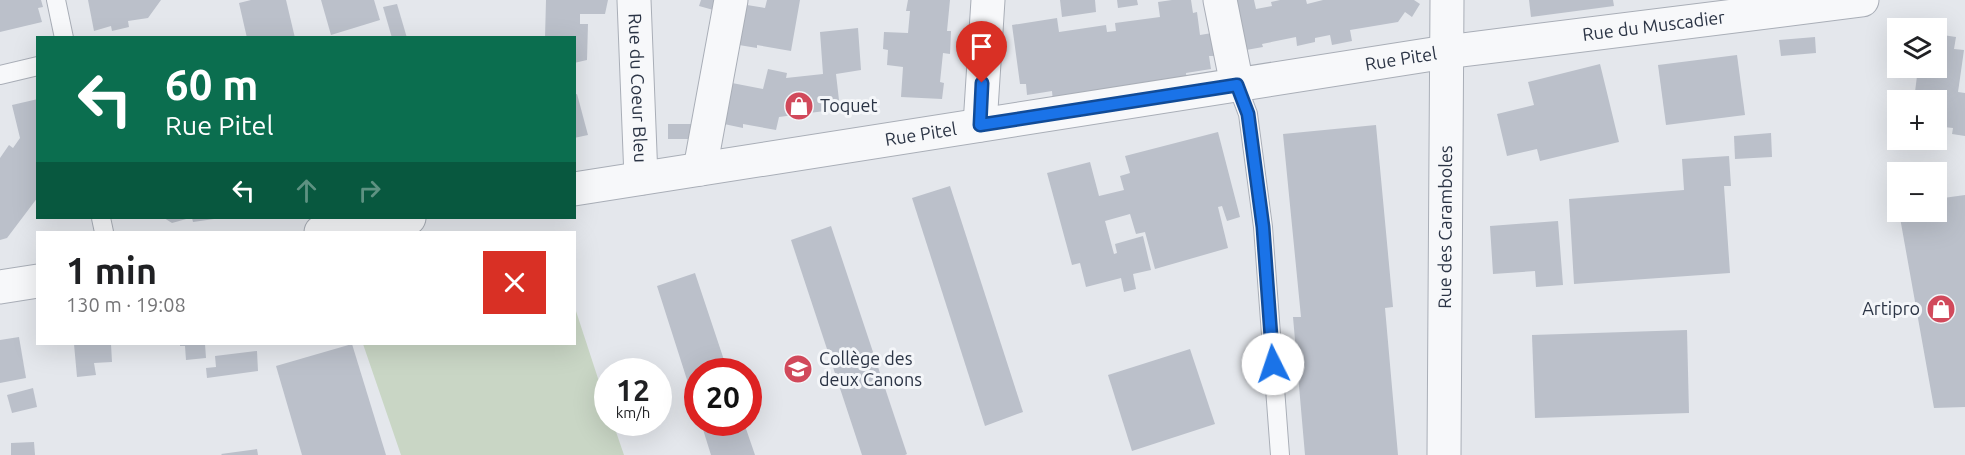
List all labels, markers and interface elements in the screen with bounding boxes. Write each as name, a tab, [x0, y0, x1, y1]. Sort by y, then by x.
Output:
street label: Rue du Muscadier	[1581, 6, 1726, 44]
street label: Rue du Coeur Bleu	[626, 13, 651, 163]
map controls	[1887, 18, 1947, 222]
button: layers	[1887, 18, 1947, 78]
pin	[956, 21, 1007, 83]
icon: arrive	[965, 30, 998, 63]
street label: Rue Pitel	[1363, 43, 1438, 74]
icon: left	[66, 60, 144, 138]
text: 60 m	[165, 61, 259, 108]
shop icon: Toquet	[783, 90, 815, 122]
button: +	[1887, 90, 1947, 150]
place label: Toquet	[820, 95, 878, 115]
text: Rue Pitel	[165, 110, 274, 140]
street label: Rue Pitel	[883, 118, 958, 149]
street label: Rue des Caramboles	[1434, 145, 1455, 309]
button: −	[1887, 162, 1947, 222]
icon: left	[227, 174, 260, 207]
icon: ahead	[290, 174, 323, 207]
icon: right	[353, 174, 386, 207]
text: 1 min	[66, 250, 157, 291]
button: close	[483, 251, 546, 314]
text: 130 m · 19:08	[66, 293, 186, 316]
shop icon: Artipro	[1925, 293, 1957, 325]
place label: Artipro	[1862, 298, 1920, 318]
position arrow	[1241, 332, 1305, 396]
place label: Collège des deux Canons	[819, 348, 922, 389]
school or university icon: Collège des deux Canons	[782, 353, 814, 385]
speed limit sign: 20	[684, 358, 762, 436]
text: 12	[616, 373, 650, 407]
text: km/h	[616, 404, 650, 421]

